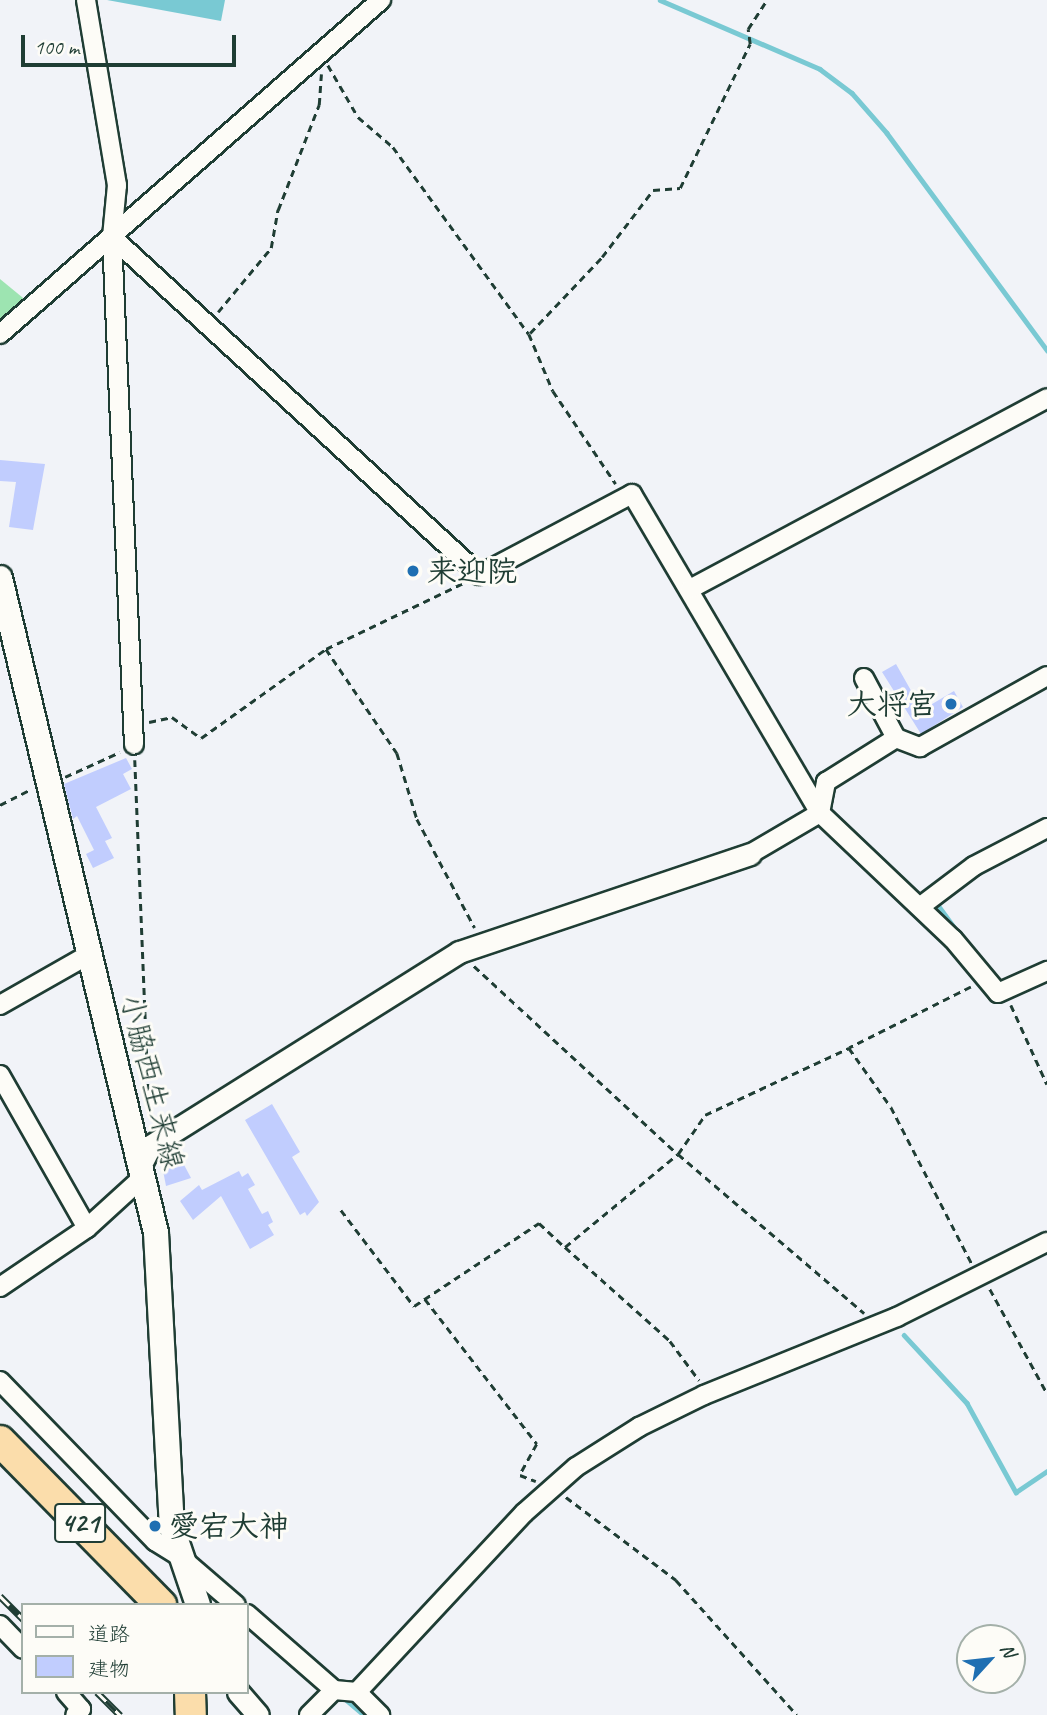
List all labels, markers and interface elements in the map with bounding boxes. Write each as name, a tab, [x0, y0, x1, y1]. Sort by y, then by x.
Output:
scale bar	[24, 21, 240, 65]
text: 100 m	[34, 34, 79, 60]
place label: 来迎院	[427, 553, 517, 589]
marker: 来迎院	[405, 563, 421, 579]
place label: 大将宮	[847, 686, 937, 722]
marker: 大将宮	[943, 696, 959, 712]
street label: 小脇西生来線	[113, 990, 191, 1174]
road number: 421	[54, 1498, 106, 1548]
place label: 愛宕大神	[169, 1508, 289, 1544]
marker: 愛宕大神	[147, 1518, 163, 1534]
legend	[21, 1603, 248, 1694]
text: 道路	[88, 1621, 130, 1647]
north arrow	[956, 1624, 1026, 1694]
text: N	[995, 1640, 1021, 1661]
text: 建物	[88, 1656, 130, 1682]

